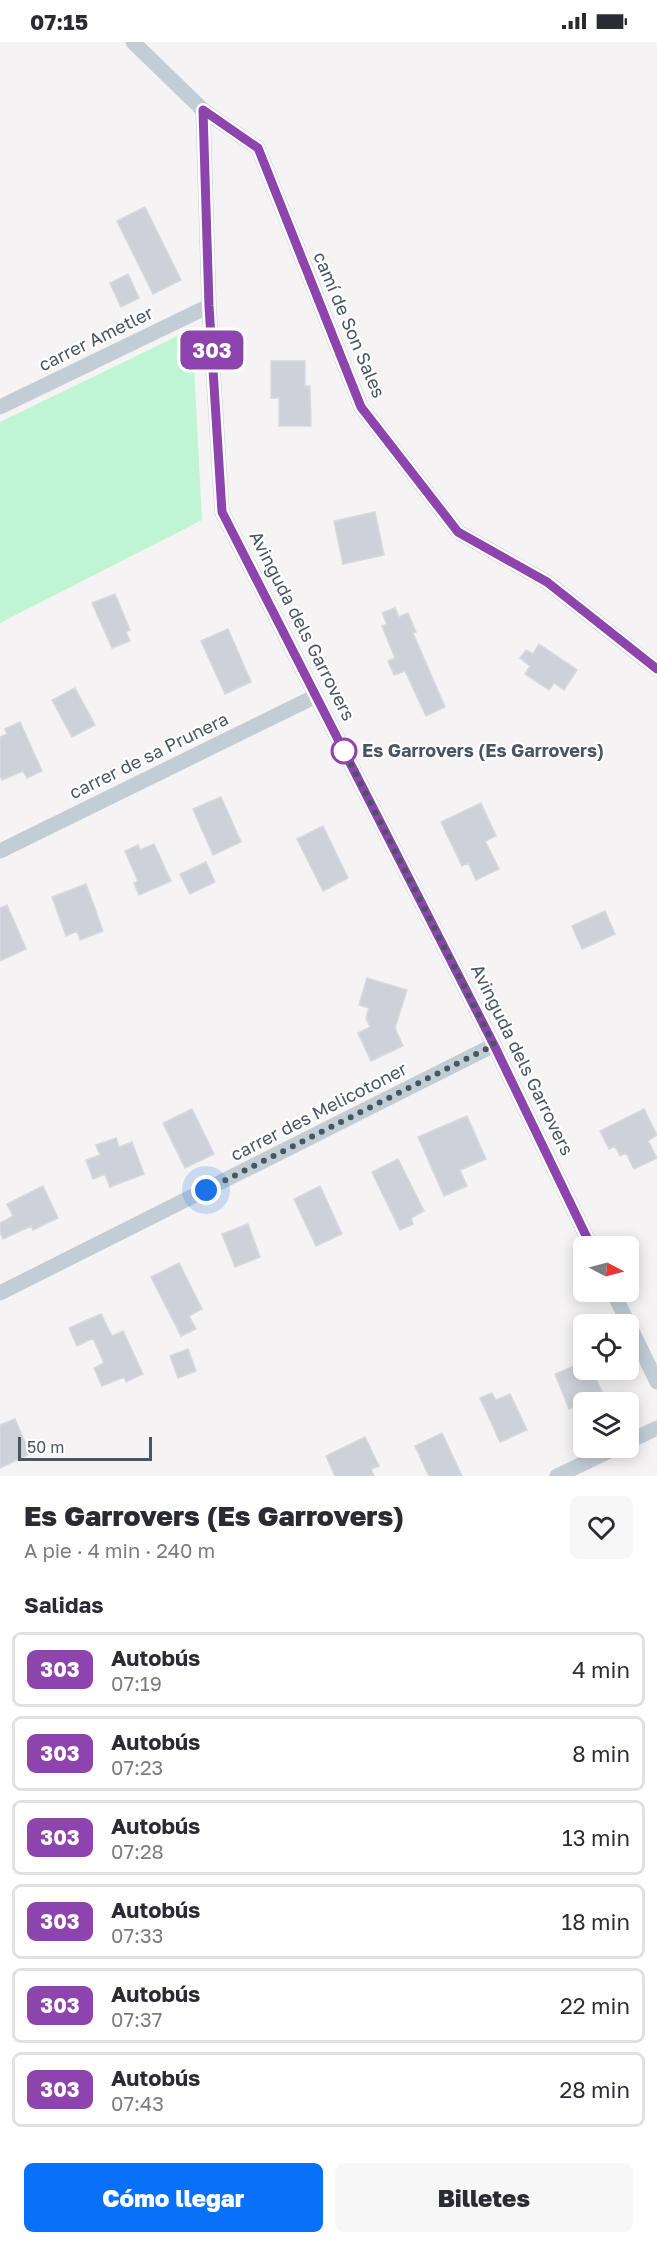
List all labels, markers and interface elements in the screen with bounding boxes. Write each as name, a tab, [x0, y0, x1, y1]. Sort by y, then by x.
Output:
text: 07:15	[30, 8, 88, 35]
street label: camí de Son Sales	[309, 248, 391, 401]
street label: carrer Ametler	[35, 301, 156, 375]
line badge: 303	[178, 330, 246, 370]
text: 303	[192, 337, 232, 363]
street label: Avinguda dels Garrovers	[245, 527, 360, 724]
street label: carrer de sa Prunera	[65, 707, 232, 803]
marker: Es Garrovers (Es Garrovers)	[331, 738, 357, 764]
place label: Es Garrovers (Es Garrovers)	[362, 739, 604, 761]
street label: Avinguda dels Garrovers	[467, 960, 579, 1159]
street label: carrer des Melicotoner	[227, 1057, 410, 1165]
your location	[191, 1175, 221, 1205]
north arrow	[573, 1236, 639, 1302]
map controls	[573, 1236, 639, 1458]
button: locate	[573, 1314, 639, 1380]
button: layers	[573, 1392, 639, 1458]
scale bar	[18, 1434, 152, 1462]
text: 50 m	[27, 1437, 64, 1457]
button: heart	[570, 1496, 633, 1559]
text: Es Garrovers (Es Garrovers)	[24, 1499, 404, 1532]
text: A pie · 4 min · 240 m	[24, 1538, 215, 1562]
text: Salidas	[24, 1591, 104, 1618]
text: Autobús	[111, 1644, 200, 1671]
text: 303	[40, 1656, 80, 1682]
text: 4 min	[572, 1656, 630, 1683]
text: 07:19	[111, 1671, 162, 1695]
text: Autobús	[111, 1728, 200, 1755]
text: 303	[40, 1740, 80, 1766]
text: 8 min	[572, 1740, 630, 1767]
text: 07:23	[111, 1755, 163, 1779]
text: Autobús	[111, 1812, 200, 1839]
text: 303	[40, 1824, 80, 1850]
text: 13 min	[562, 1824, 630, 1851]
text: 07:28	[111, 1839, 164, 1863]
text: Autobús	[111, 1896, 200, 1923]
text: 303	[40, 1908, 80, 1934]
text: 18 min	[562, 1908, 630, 1935]
text: 07:33	[111, 1923, 163, 1947]
text: Autobús	[111, 1980, 200, 2007]
text: 303	[40, 1992, 80, 2018]
text: 22 min	[560, 1992, 630, 2019]
text: 07:37	[111, 2007, 162, 2031]
text: Autobús	[111, 2064, 200, 2091]
text: 303	[40, 2076, 80, 2102]
text: 28 min	[559, 2076, 630, 2103]
text: 07:43	[111, 2091, 164, 2115]
button: Cómo llegar	[24, 2163, 323, 2232]
button: Billetes	[335, 2163, 633, 2232]

